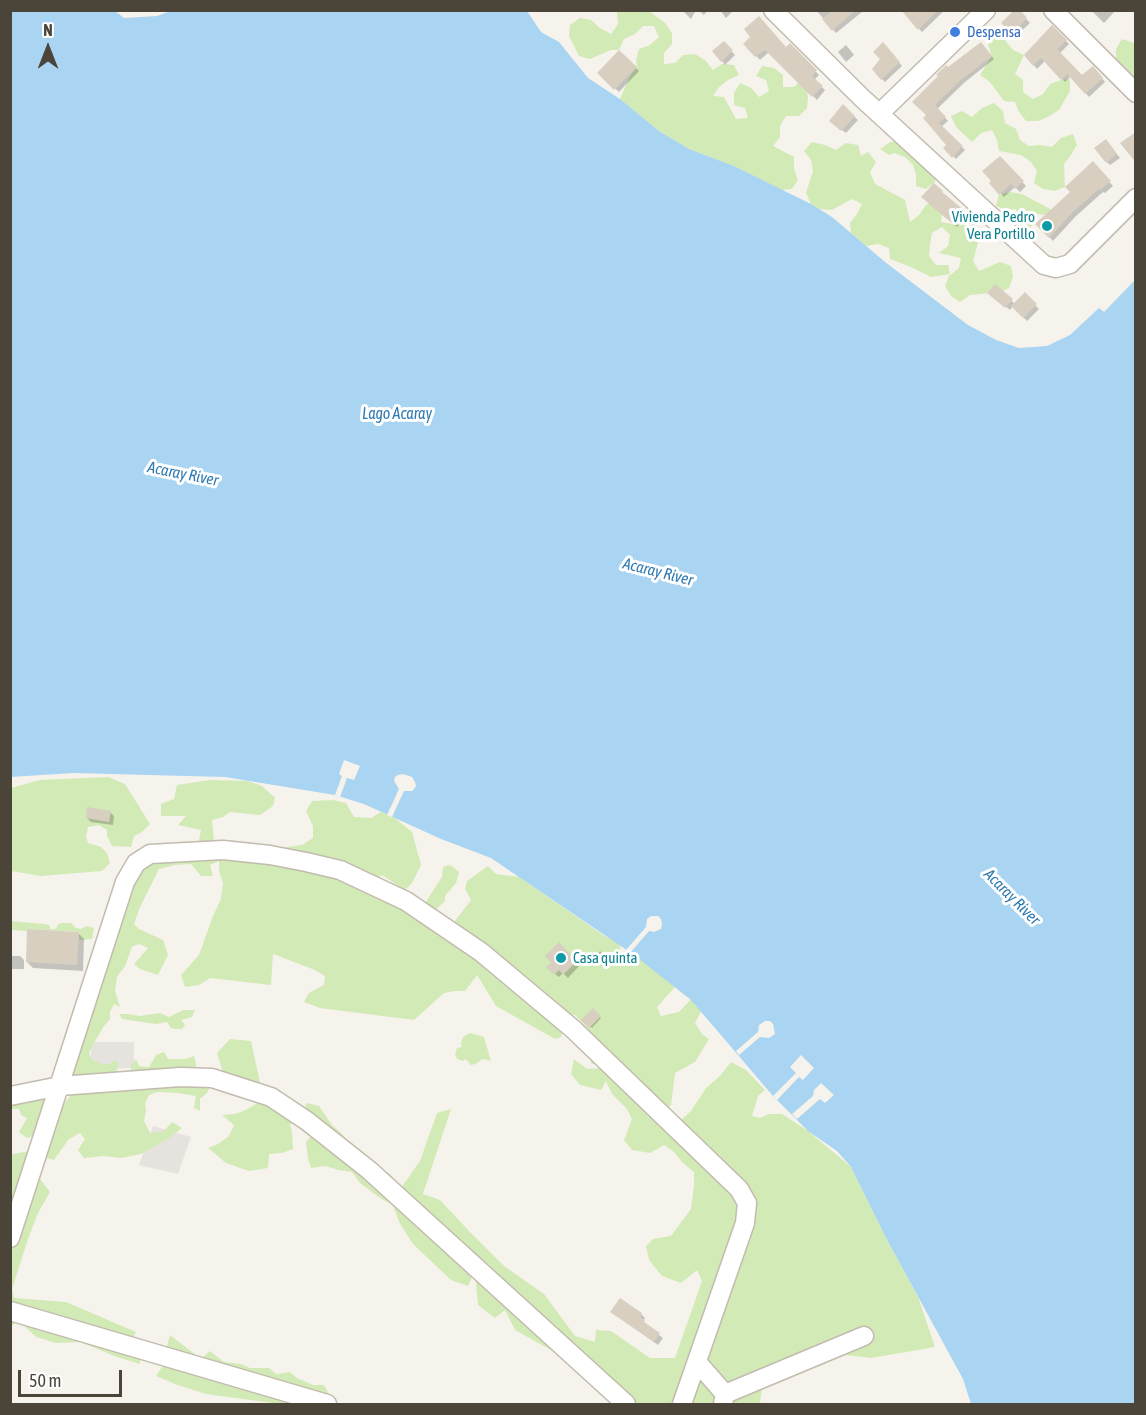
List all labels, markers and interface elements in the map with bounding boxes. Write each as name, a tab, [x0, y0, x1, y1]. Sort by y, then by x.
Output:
north arrow	[18, 18, 78, 78]
text: N	[43, 21, 53, 39]
place label: Despensa	[967, 23, 1021, 41]
marker: Despensa	[948, 25, 962, 39]
place label: Vivienda Pedro Vera Portillo	[952, 208, 1035, 243]
marker: Vivienda Pedro Vera Portillo	[1040, 219, 1054, 233]
water label: Lago Acaray	[362, 404, 432, 424]
water label: Acaray River	[146, 458, 220, 490]
water label: Acaray River	[621, 554, 695, 590]
water label: Acaray River	[980, 865, 1044, 929]
place label: Casa quinta	[573, 949, 637, 967]
marker: Casa quinta	[554, 951, 568, 965]
scale bar	[21, 1358, 124, 1396]
text: 50 m	[29, 1370, 61, 1391]

